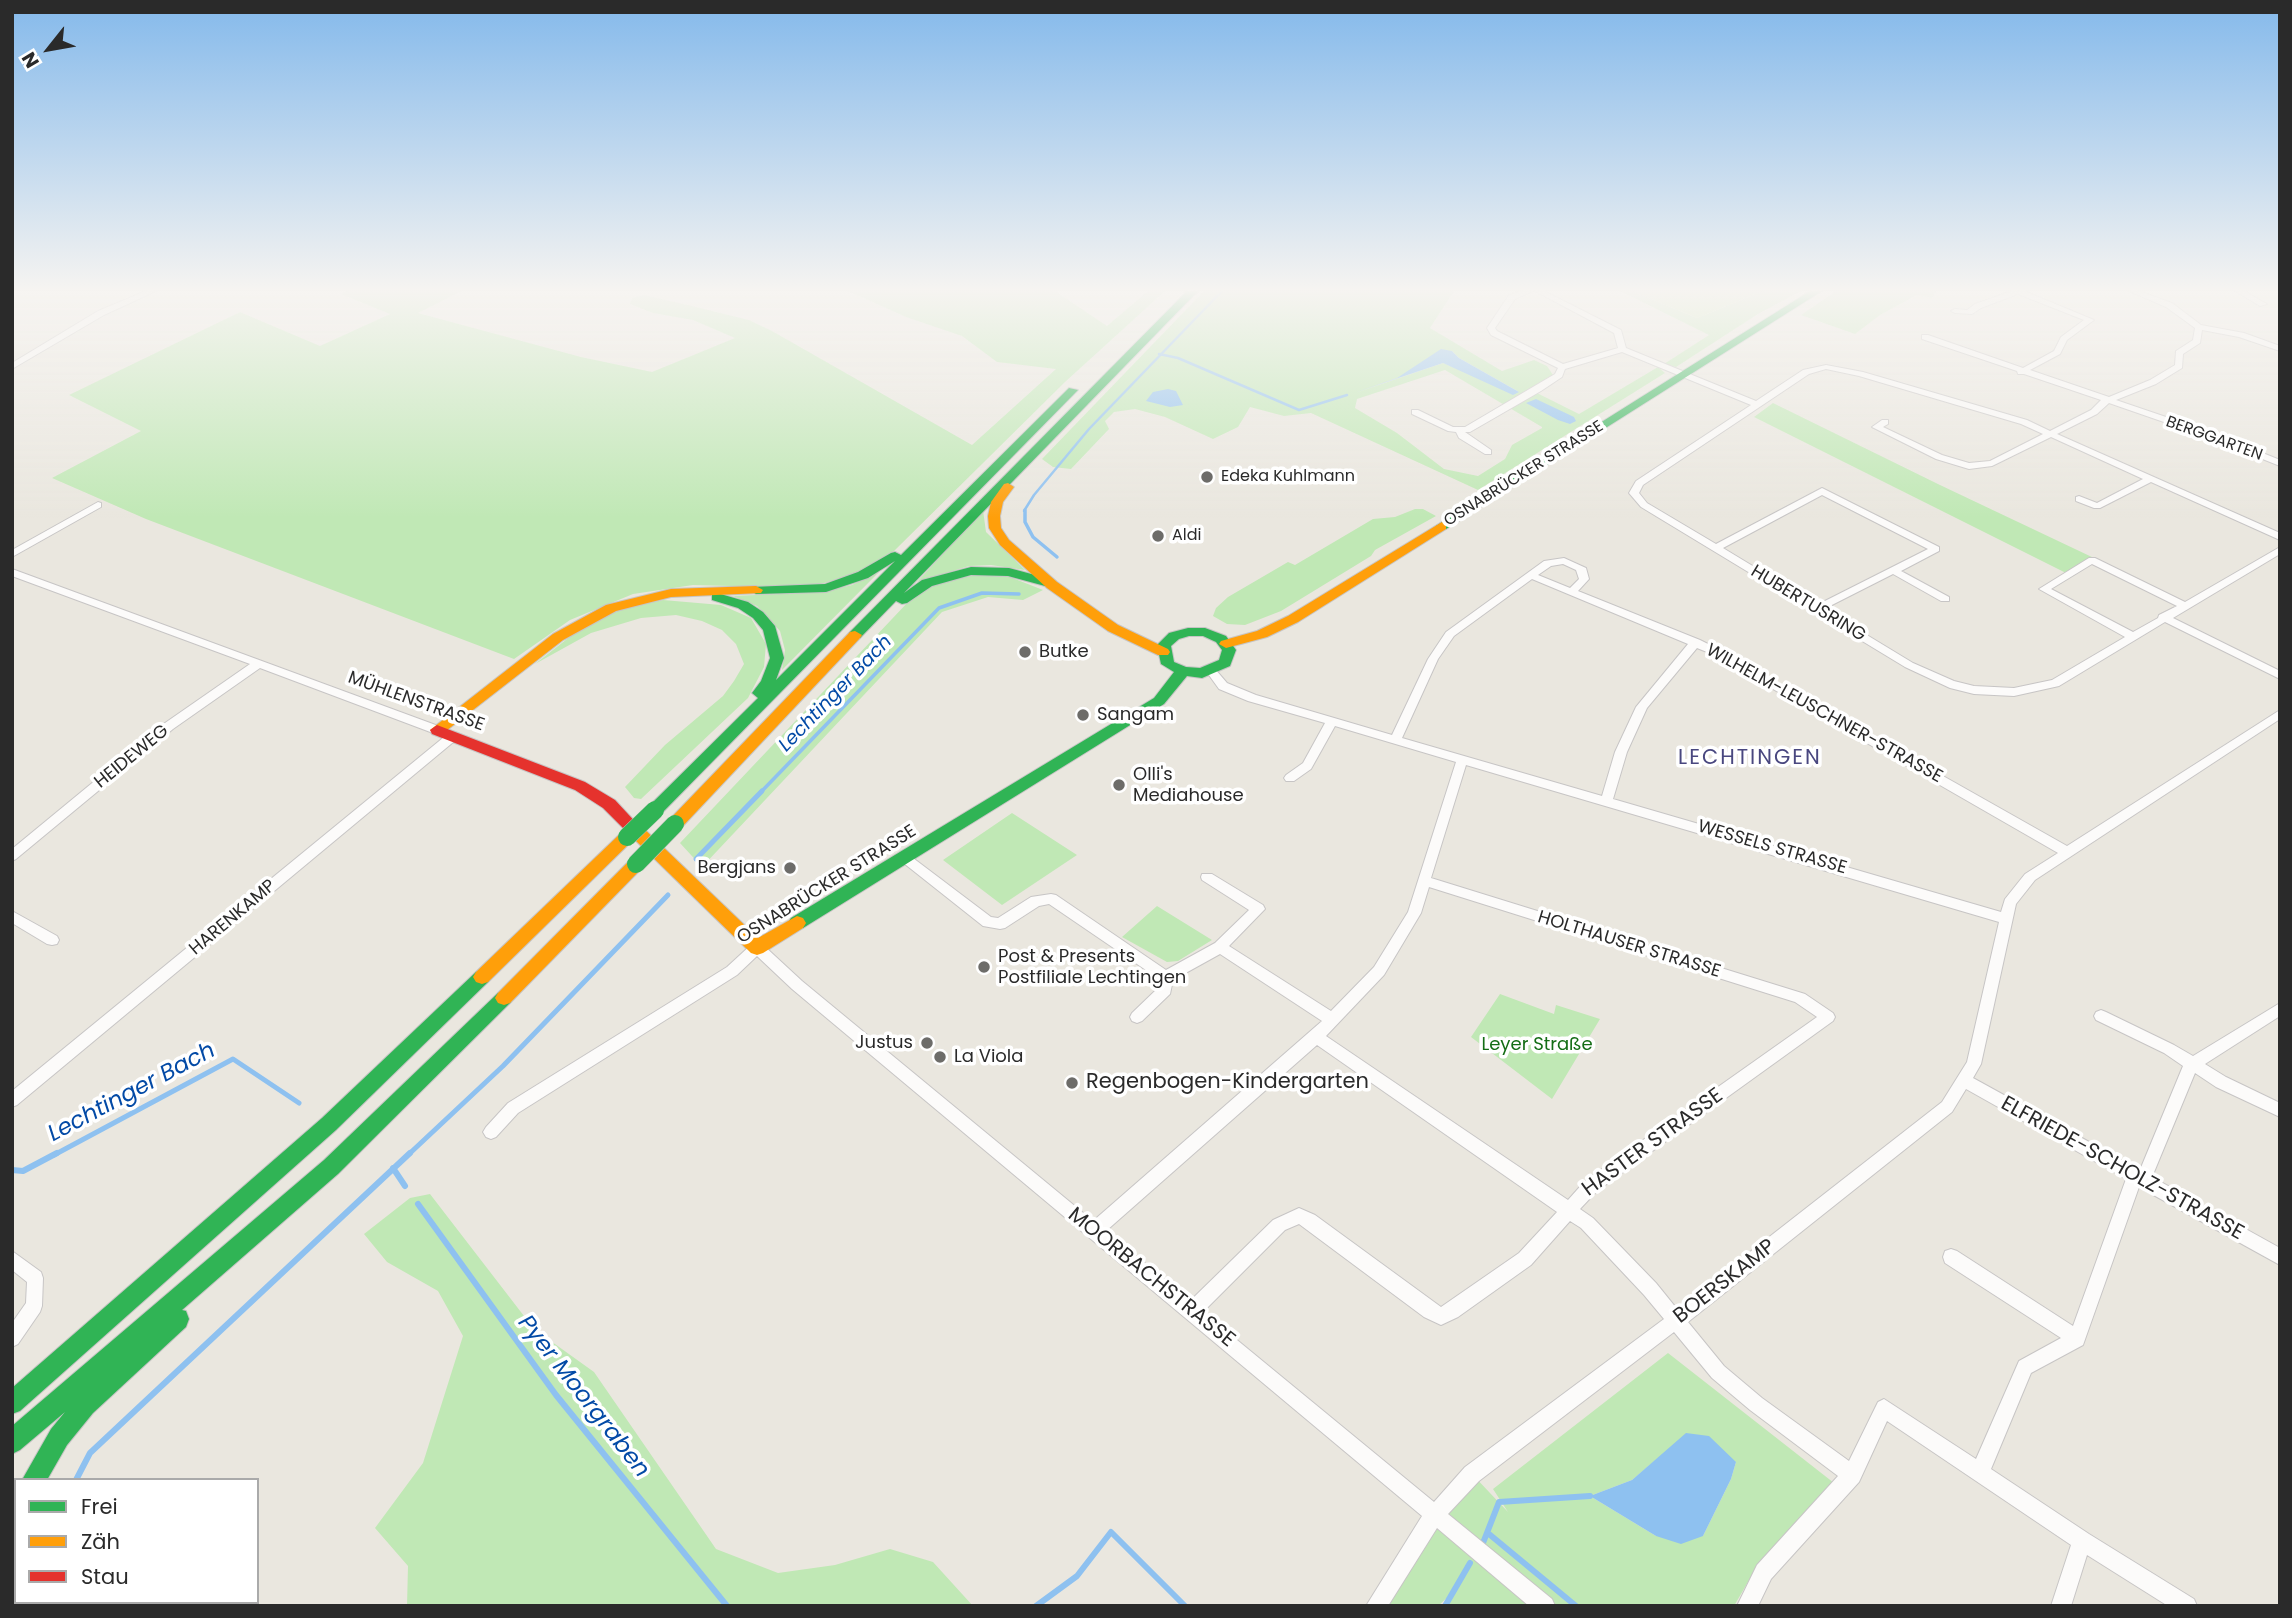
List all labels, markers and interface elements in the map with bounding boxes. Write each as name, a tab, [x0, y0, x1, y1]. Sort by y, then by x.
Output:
north arrow	[14, 14, 84, 84]
text: N	[15, 47, 46, 73]
street label: BERGGARTEN	[2163, 413, 2265, 465]
street label: OSNABRÜCKER STRASSE	[1441, 417, 1607, 531]
place label: Edeka Kuhlmann	[1221, 467, 1355, 487]
marker: Edeka Kuhlmann	[1199, 469, 1215, 485]
place label: Aldi	[1172, 526, 1201, 546]
marker: Aldi	[1150, 528, 1166, 544]
street label: HUBERTUSRING	[1747, 561, 1869, 647]
water label: Lechtinger Bach	[775, 631, 897, 757]
street label: WILHELM-LEUSCHNER-STRASSE	[1702, 640, 1946, 788]
place label: Butke	[1039, 641, 1089, 663]
marker: Butke	[1017, 644, 1033, 660]
street label: MÜHLENSTRASSE	[345, 667, 487, 737]
place label: Sangam	[1097, 704, 1174, 726]
marker: Sangam	[1075, 707, 1091, 723]
street label: HEIDEWEG	[91, 721, 173, 793]
district label: LECHTINGEN	[1679, 746, 1821, 772]
place label: Olli's Mediahouse	[1133, 764, 1244, 806]
marker: Olli's Mediahouse	[1111, 777, 1127, 793]
street label: WESSELS STRASSE	[1695, 816, 1849, 880]
street label: OSNABRÜCKER STRASSE	[733, 821, 921, 949]
place label: Bergjans	[697, 857, 776, 879]
marker: Bergjans	[782, 860, 798, 876]
street label: HARENKAMP	[185, 876, 281, 960]
street label: HOLTHAUSER STRASSE	[1535, 907, 1723, 983]
place label: Post & Presents Postfiliale Lechtingen	[998, 946, 1186, 988]
marker: Post & Presents Postfiliale Lechtingen	[976, 959, 992, 975]
place label: Justus	[855, 1032, 913, 1054]
park label: Leyer Straße	[1481, 1034, 1593, 1056]
marker: Justus	[919, 1035, 935, 1051]
water label: Lechtinger Bach	[44, 1037, 220, 1149]
place label: La Viola	[954, 1046, 1023, 1068]
marker: La Viola	[932, 1049, 948, 1065]
place label: Regenbogen-Kindergarten	[1086, 1070, 1369, 1096]
marker: Regenbogen-Kindergarten	[1064, 1075, 1080, 1091]
street label: HASTER STRASSE	[1578, 1084, 1728, 1202]
street label: ELFRIEDE-SCHOLZ-STRASSE	[1996, 1092, 2248, 1246]
street label: MOORBACHSTRASSE	[1062, 1203, 1240, 1353]
street label: BOERSKAMP	[1669, 1234, 1781, 1330]
water label: Pyer Moorgraben	[511, 1310, 655, 1484]
legend	[14, 1478, 259, 1604]
text: Frei	[81, 1492, 118, 1521]
text: Zäh	[81, 1527, 120, 1556]
text: Stau	[81, 1562, 129, 1591]

